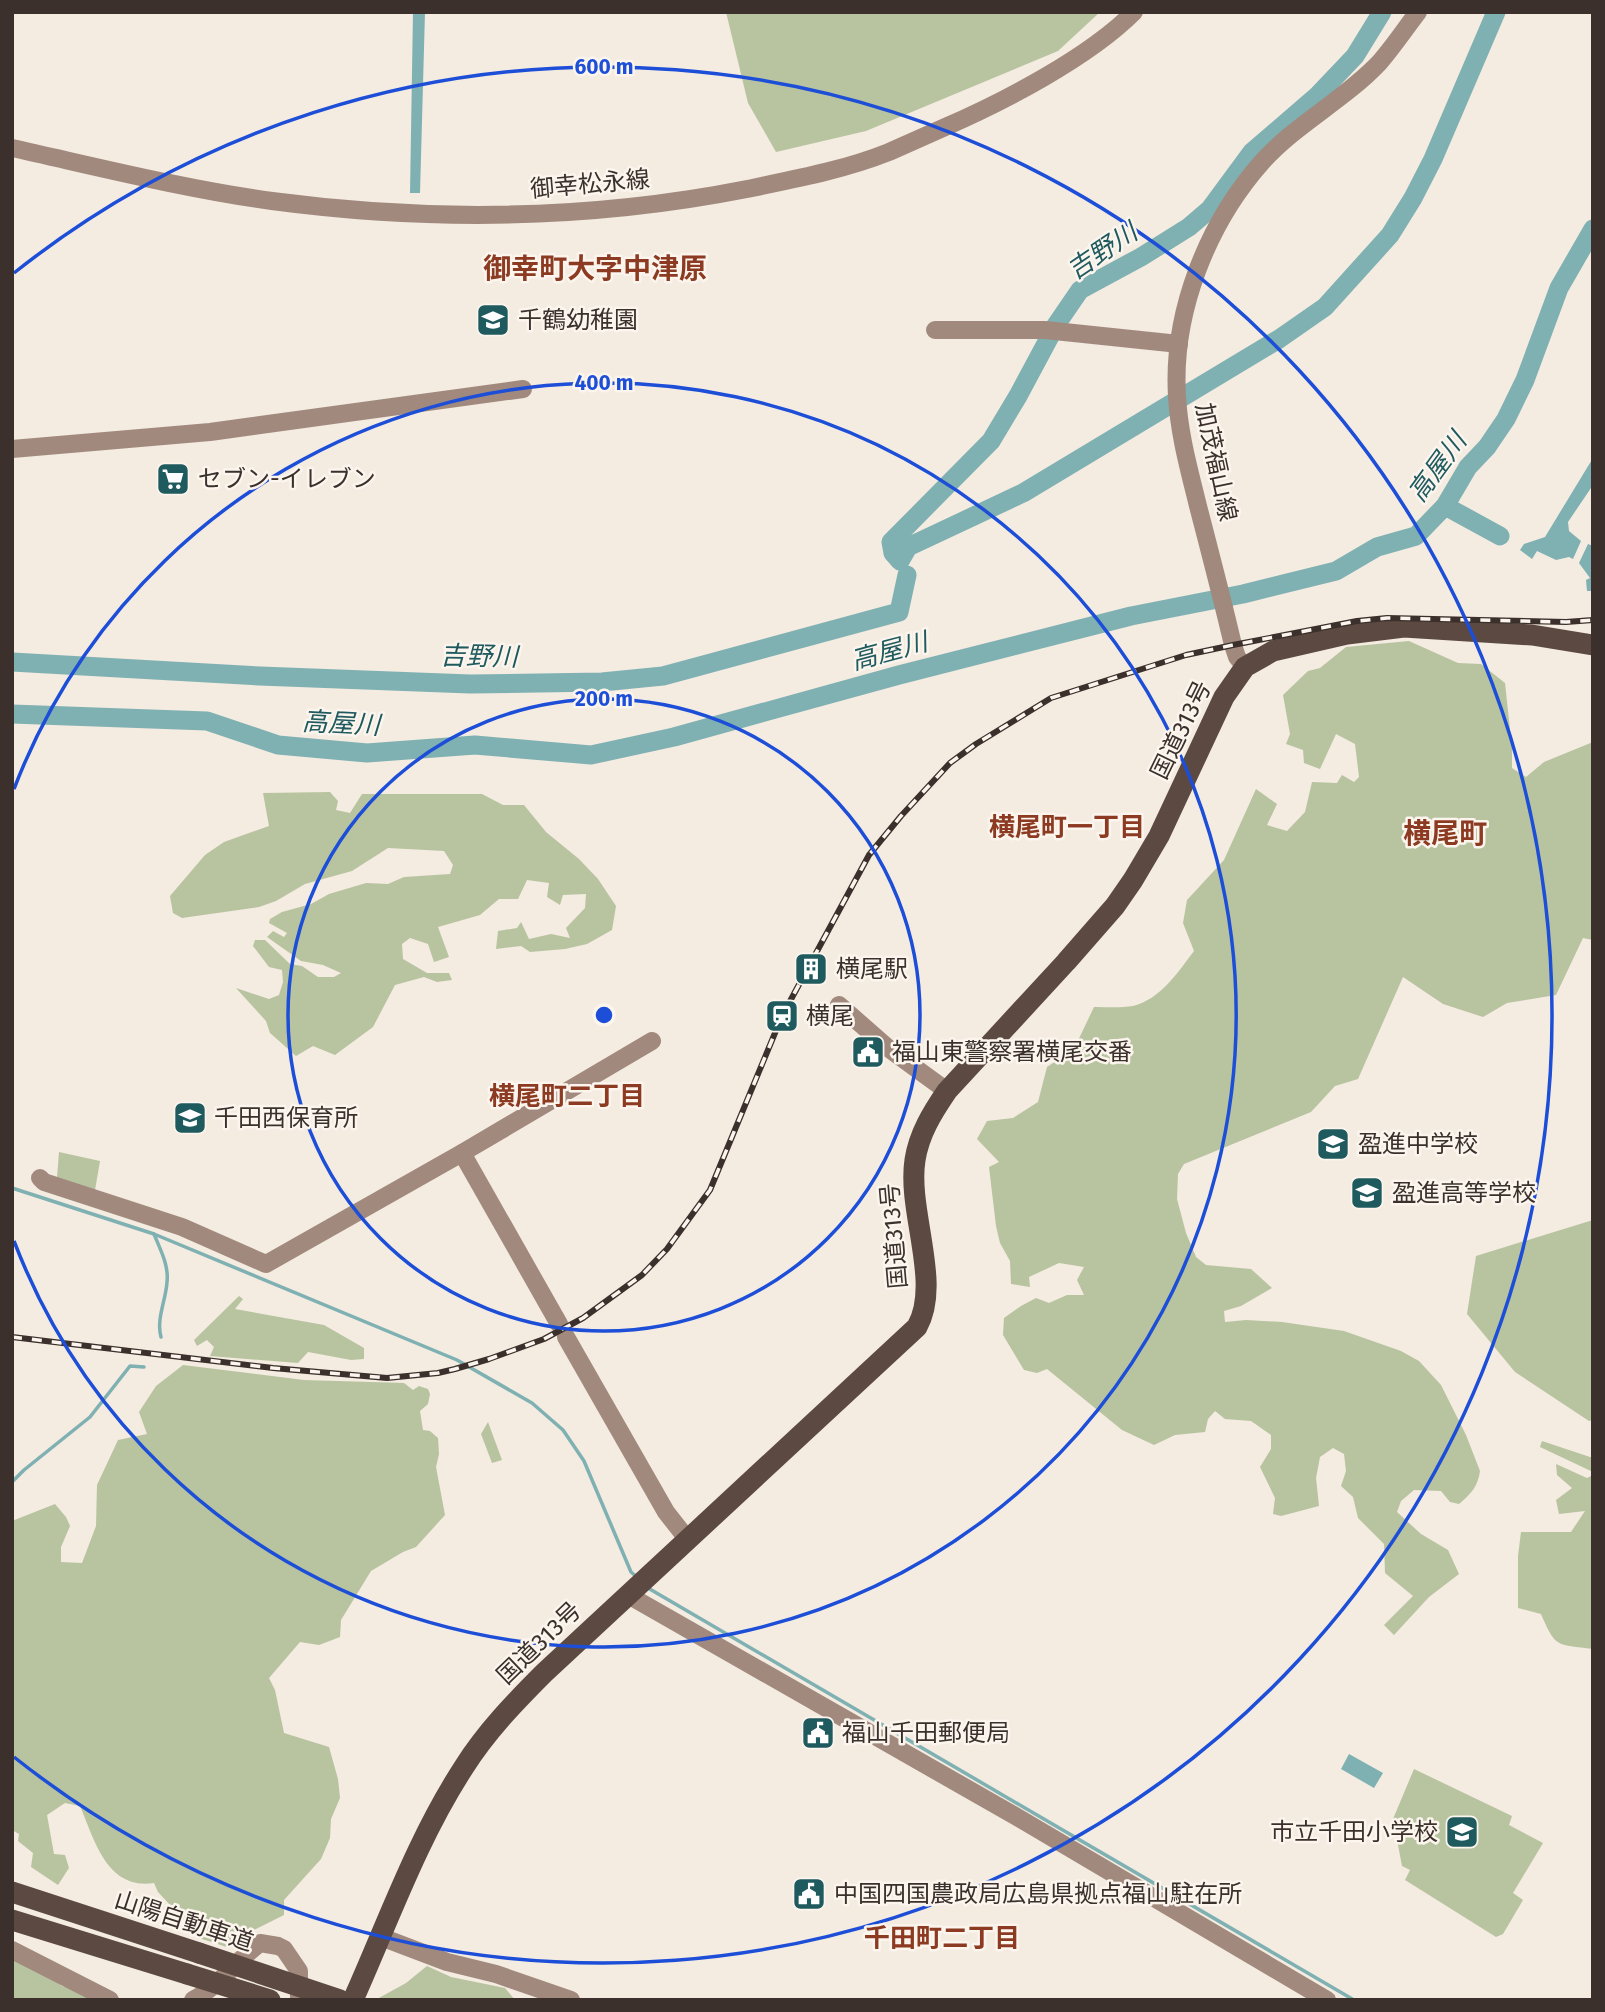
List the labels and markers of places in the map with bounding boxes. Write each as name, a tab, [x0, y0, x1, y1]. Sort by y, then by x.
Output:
school or university icon: 千鶴幼稚園	[474, 301, 512, 339]
place label: 千鶴幼稚園	[518, 306, 638, 334]
supermarket icon: セブン-イレブン	[154, 460, 192, 498]
place label: セブン-イレブン	[198, 465, 376, 493]
building icon: 横尾駅	[792, 950, 830, 988]
place label: 横尾駅	[836, 955, 908, 983]
station icon: 横尾	[763, 997, 801, 1035]
place label: 横尾	[806, 1002, 854, 1030]
centre of rings	[592, 1003, 616, 1027]
public building icon: 福山東警察署横尾交番	[849, 1033, 887, 1071]
place label: 福山東警察署横尾交番	[892, 1038, 1132, 1066]
school or university icon: 千田西保育所	[171, 1099, 209, 1137]
place label: 千田西保育所	[214, 1104, 358, 1132]
school or university icon: 盈進中学校	[1314, 1125, 1352, 1163]
place label: 盈進中学校	[1358, 1130, 1478, 1158]
school or university icon: 盈進高等学校	[1348, 1174, 1386, 1212]
place label: 盈進高等学校	[1392, 1179, 1536, 1207]
public building icon: 福山千田郵便局	[799, 1714, 837, 1752]
place label: 福山千田郵便局	[842, 1719, 1010, 1747]
school or university icon: 市立千田小学校	[1443, 1813, 1481, 1851]
place label: 市立千田小学校	[1270, 1818, 1438, 1846]
public building icon: 中国四国農政局広島県拠点福山駐在所	[790, 1875, 828, 1913]
place label: 中国四国農政局広島県拠点福山駐在所	[834, 1880, 1242, 1908]

